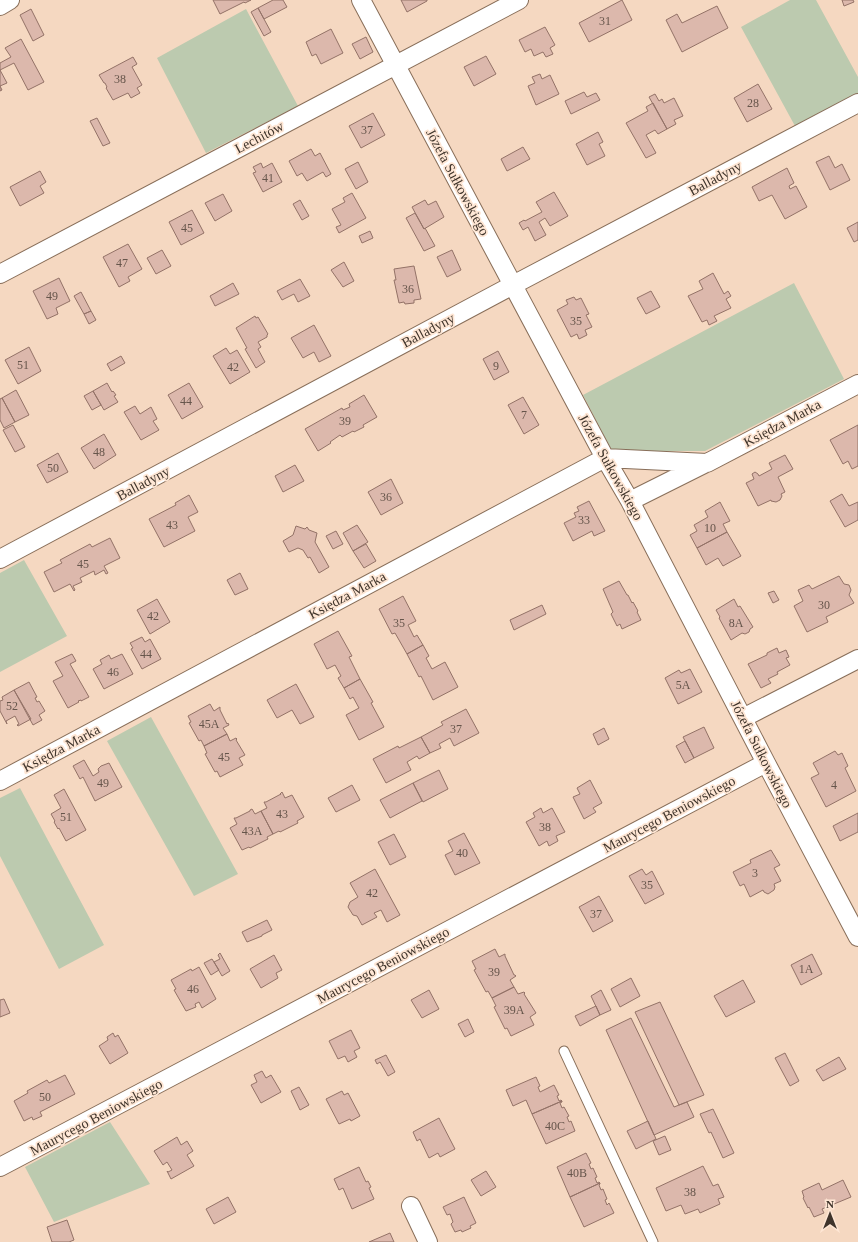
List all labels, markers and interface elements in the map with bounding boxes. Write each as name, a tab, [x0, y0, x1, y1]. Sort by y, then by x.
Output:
house number: 31	[599, 14, 611, 28]
house number: 38	[114, 72, 126, 86]
house number: 28	[747, 96, 759, 110]
street label: Lechitów	[232, 118, 287, 156]
house number: 37	[361, 123, 373, 137]
street label: Józefa Sułkowskiego	[423, 126, 492, 238]
street label: Balladyny	[686, 158, 744, 199]
house number: 41	[262, 171, 274, 185]
house number: 45	[181, 221, 193, 235]
house number: 47	[116, 256, 128, 270]
house number: 36	[402, 282, 414, 296]
house number: 49	[46, 289, 58, 303]
street label: Balladyny	[399, 310, 457, 351]
house number: 35	[570, 314, 582, 328]
house number: 51	[17, 358, 29, 372]
house number: 9	[493, 359, 499, 373]
house number: 42	[227, 360, 239, 374]
house number: 44	[180, 394, 192, 408]
street label: Księdza Marka	[741, 396, 824, 450]
house number: 7	[521, 408, 527, 422]
street label: Józefa Sułkowskiego	[575, 412, 646, 523]
house number: 39	[339, 414, 351, 428]
house number: 48	[93, 445, 105, 459]
house number: 50	[47, 461, 59, 475]
street label: Balladyny	[114, 463, 172, 504]
house number: 36	[380, 490, 392, 504]
house number: 33	[578, 513, 590, 527]
house number: 43	[166, 518, 178, 532]
house number: 10	[704, 521, 716, 535]
house number: 45	[77, 557, 89, 571]
street label: Księdza Marka	[306, 568, 389, 622]
house number: 30	[818, 598, 830, 612]
house number: 42	[147, 609, 159, 623]
house number: 35	[393, 616, 405, 630]
house number: 8A	[729, 616, 744, 630]
house number: 44	[140, 647, 152, 661]
house number: 46	[107, 665, 119, 679]
house number: 5A	[676, 678, 691, 692]
street label: Józefa Sułkowskiego	[728, 698, 795, 810]
house number: 52	[6, 699, 18, 713]
house number: 45A	[199, 717, 220, 731]
street label: Księdza Marka	[20, 721, 103, 775]
house number: 37	[450, 722, 462, 736]
house number: 45	[218, 750, 230, 764]
street label: Maurycego Beniowskiego	[601, 773, 738, 856]
house number: 49	[97, 776, 109, 790]
house number: 4	[831, 778, 837, 792]
house number: 43	[276, 807, 288, 821]
house number: 51	[60, 810, 72, 824]
house number: 38	[539, 820, 551, 834]
house number: 43A	[242, 824, 263, 838]
house number: 40	[456, 846, 468, 860]
house number: 3	[752, 866, 758, 880]
house number: 35	[641, 878, 653, 892]
house number: 42	[366, 886, 378, 900]
house number: 37	[590, 907, 602, 921]
street label: Maurycego Beniowskiego	[315, 924, 452, 1007]
house number: 1A	[799, 962, 814, 976]
house number: 39	[488, 965, 500, 979]
house number: 46	[187, 982, 199, 996]
house number: 39A	[504, 1003, 525, 1017]
street label: Maurycego Beniowskiego	[28, 1076, 165, 1159]
house number: 50	[39, 1090, 51, 1104]
house number: 40C	[545, 1119, 565, 1133]
house number: 40B	[567, 1166, 587, 1180]
house number: 38	[684, 1185, 696, 1199]
north arrow	[810, 1194, 850, 1234]
text: N	[826, 1198, 834, 1210]

